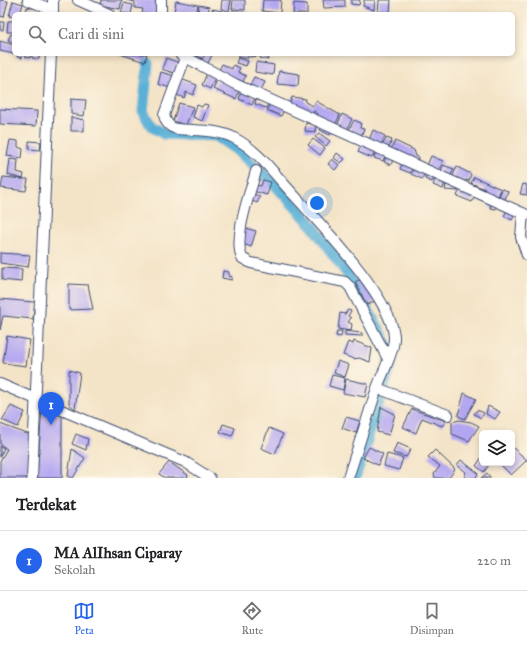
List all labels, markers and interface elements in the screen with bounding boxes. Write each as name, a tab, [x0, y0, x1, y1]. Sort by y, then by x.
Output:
search box	[12, 12, 515, 56]
icon: search	[26, 23, 48, 45]
text: Cari di sini	[58, 25, 124, 43]
your location	[307, 193, 327, 213]
pin: 1	[38, 392, 64, 425]
map controls	[479, 430, 515, 466]
button: layers	[479, 430, 515, 466]
text: Terdekat	[16, 494, 76, 515]
text: MA AlIhsan Ciparay	[54, 544, 182, 562]
text: 1	[26, 553, 32, 569]
text: 220 m	[477, 553, 511, 569]
text: Sekolah	[54, 562, 96, 578]
tab: Peta	[73, 600, 95, 637]
tab: Rute	[241, 600, 263, 637]
tab: Disimpan	[410, 600, 454, 637]

